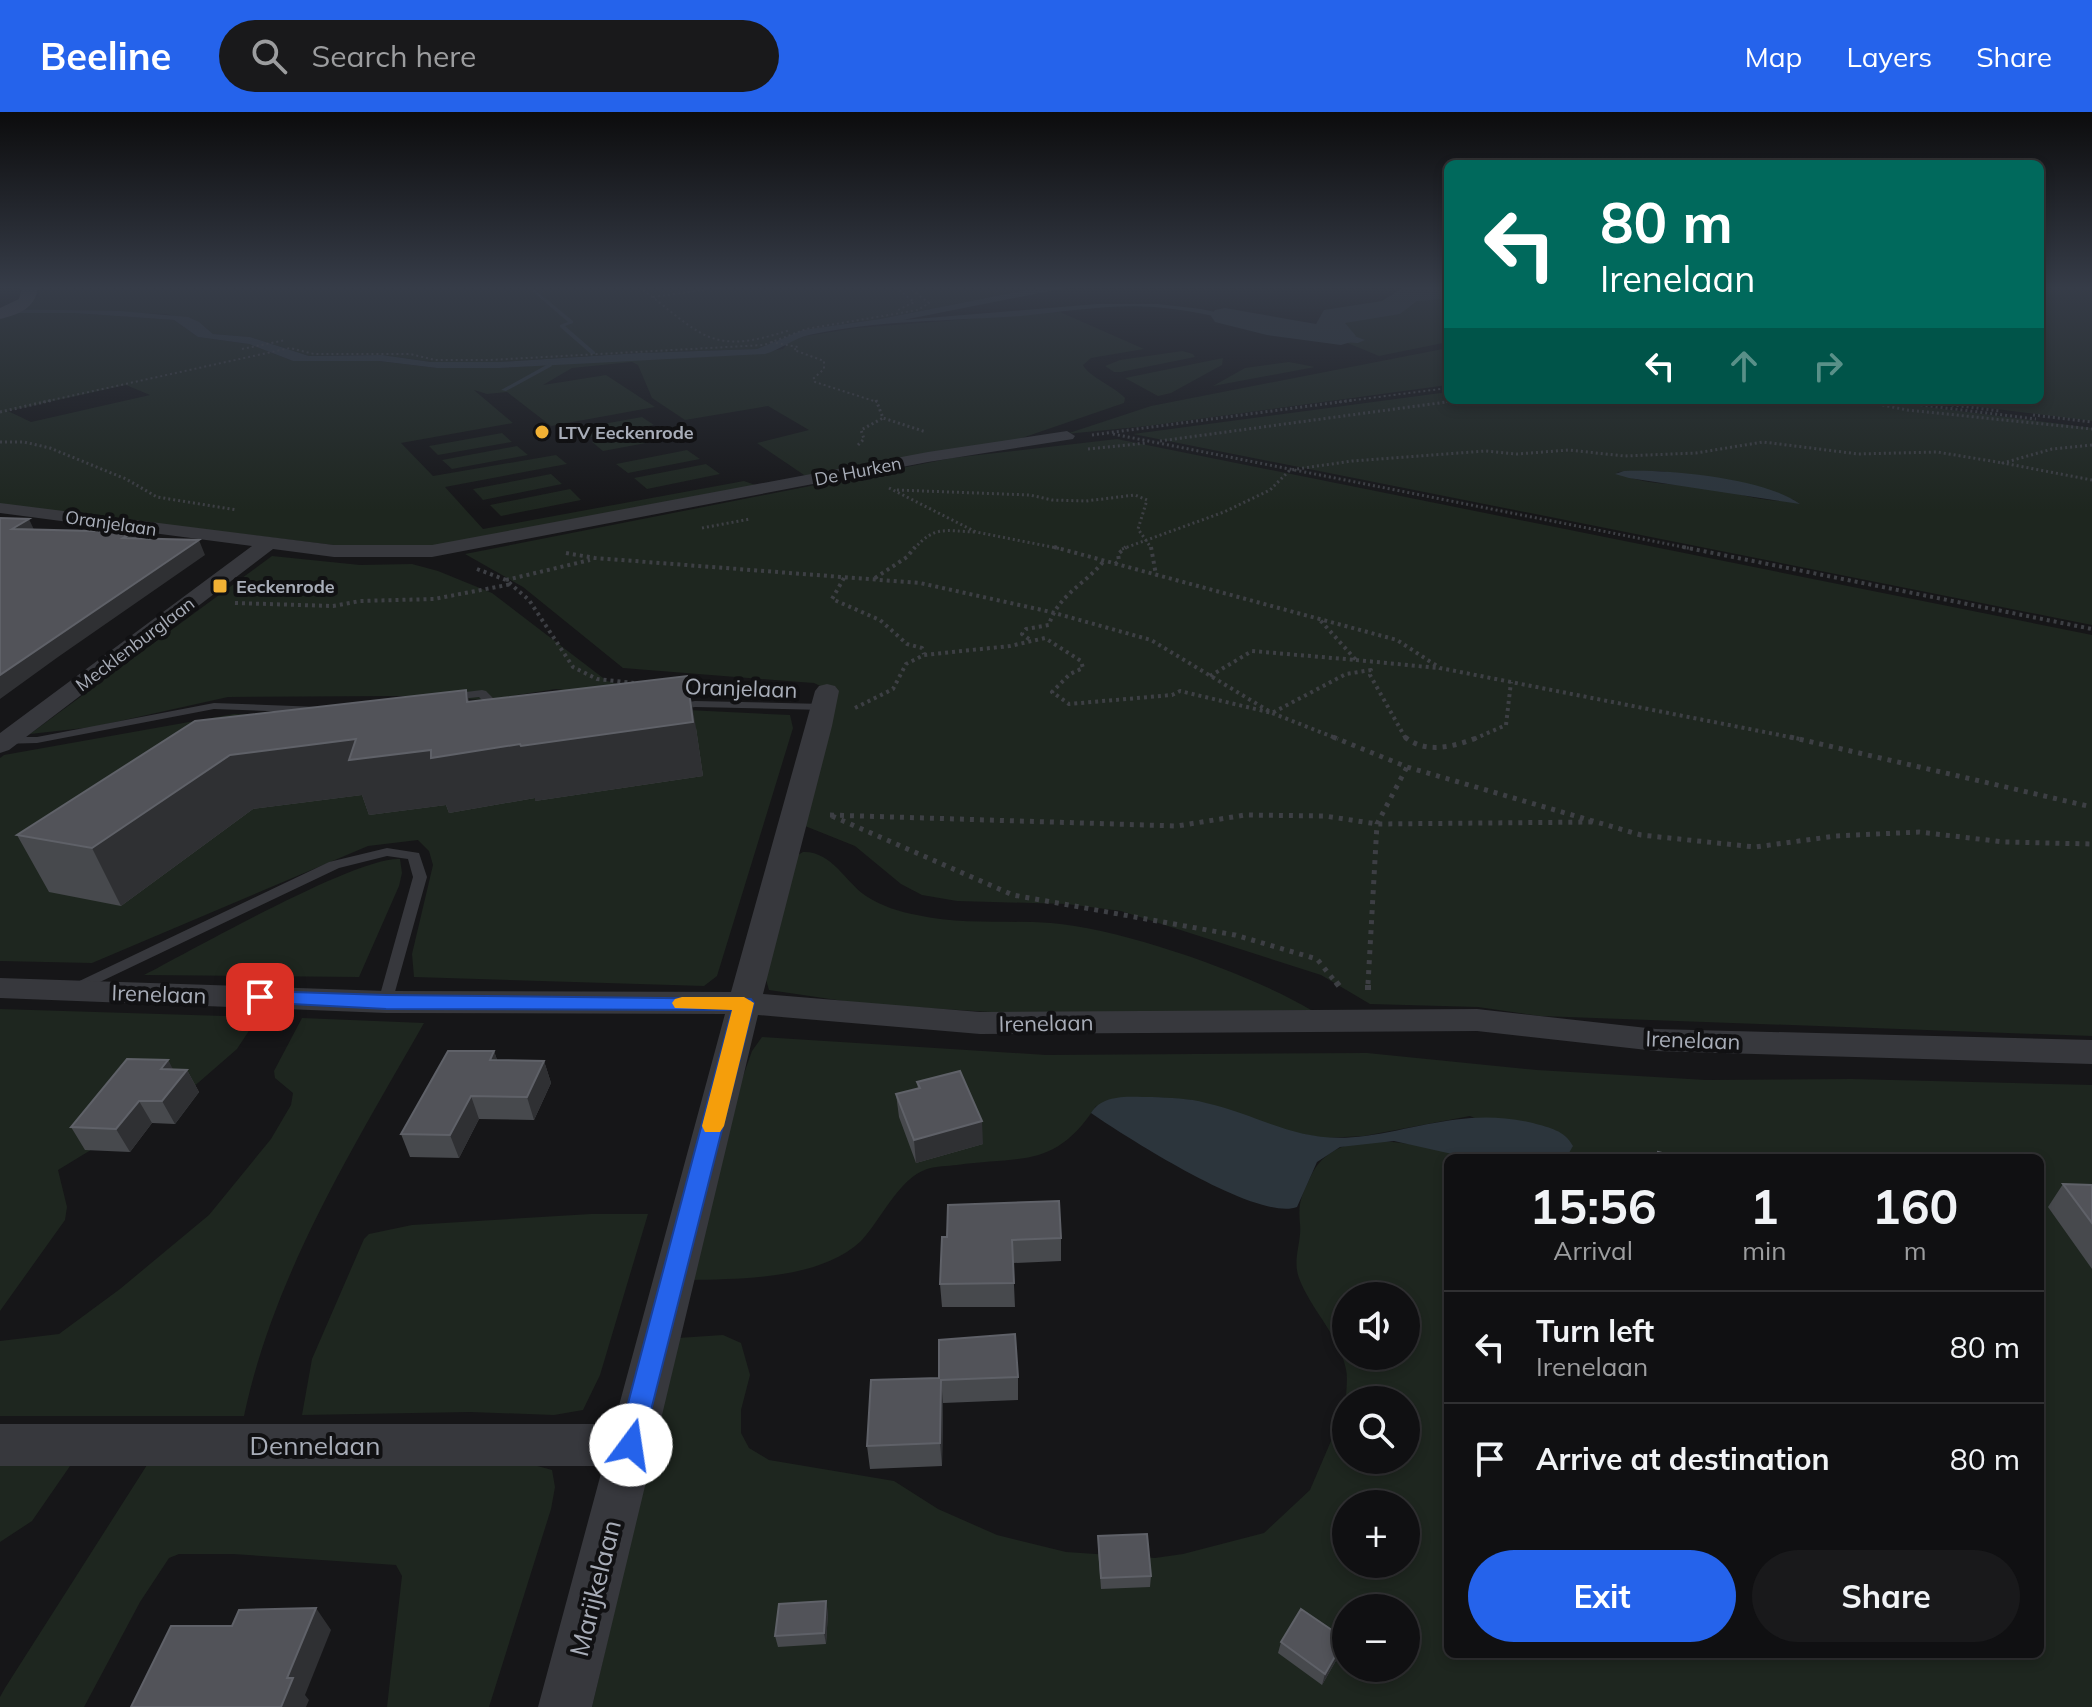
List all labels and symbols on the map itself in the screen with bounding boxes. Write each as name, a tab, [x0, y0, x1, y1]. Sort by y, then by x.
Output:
place label: LTV Eeckenrode	[558, 421, 694, 444]
marker: LTV Eeckenrode	[533, 423, 551, 441]
street label: De Hurken	[813, 451, 903, 491]
street label: Oranjelaan	[64, 505, 158, 541]
place label: Eeckenrode	[236, 575, 335, 598]
marker: Eeckenrode	[211, 577, 229, 595]
street label: Mecklenburglaan	[71, 592, 199, 696]
street label: Oranjelaan	[684, 672, 798, 704]
pin	[226, 963, 294, 1031]
street label: Irenelaan	[111, 978, 207, 1010]
street label: Irenelaan	[998, 1008, 1094, 1038]
street label: Irenelaan	[1645, 1024, 1741, 1056]
position arrow	[589, 1403, 673, 1487]
street label: Dennelaan	[250, 1429, 380, 1462]
street label: Marijkelaan	[562, 1516, 628, 1660]

